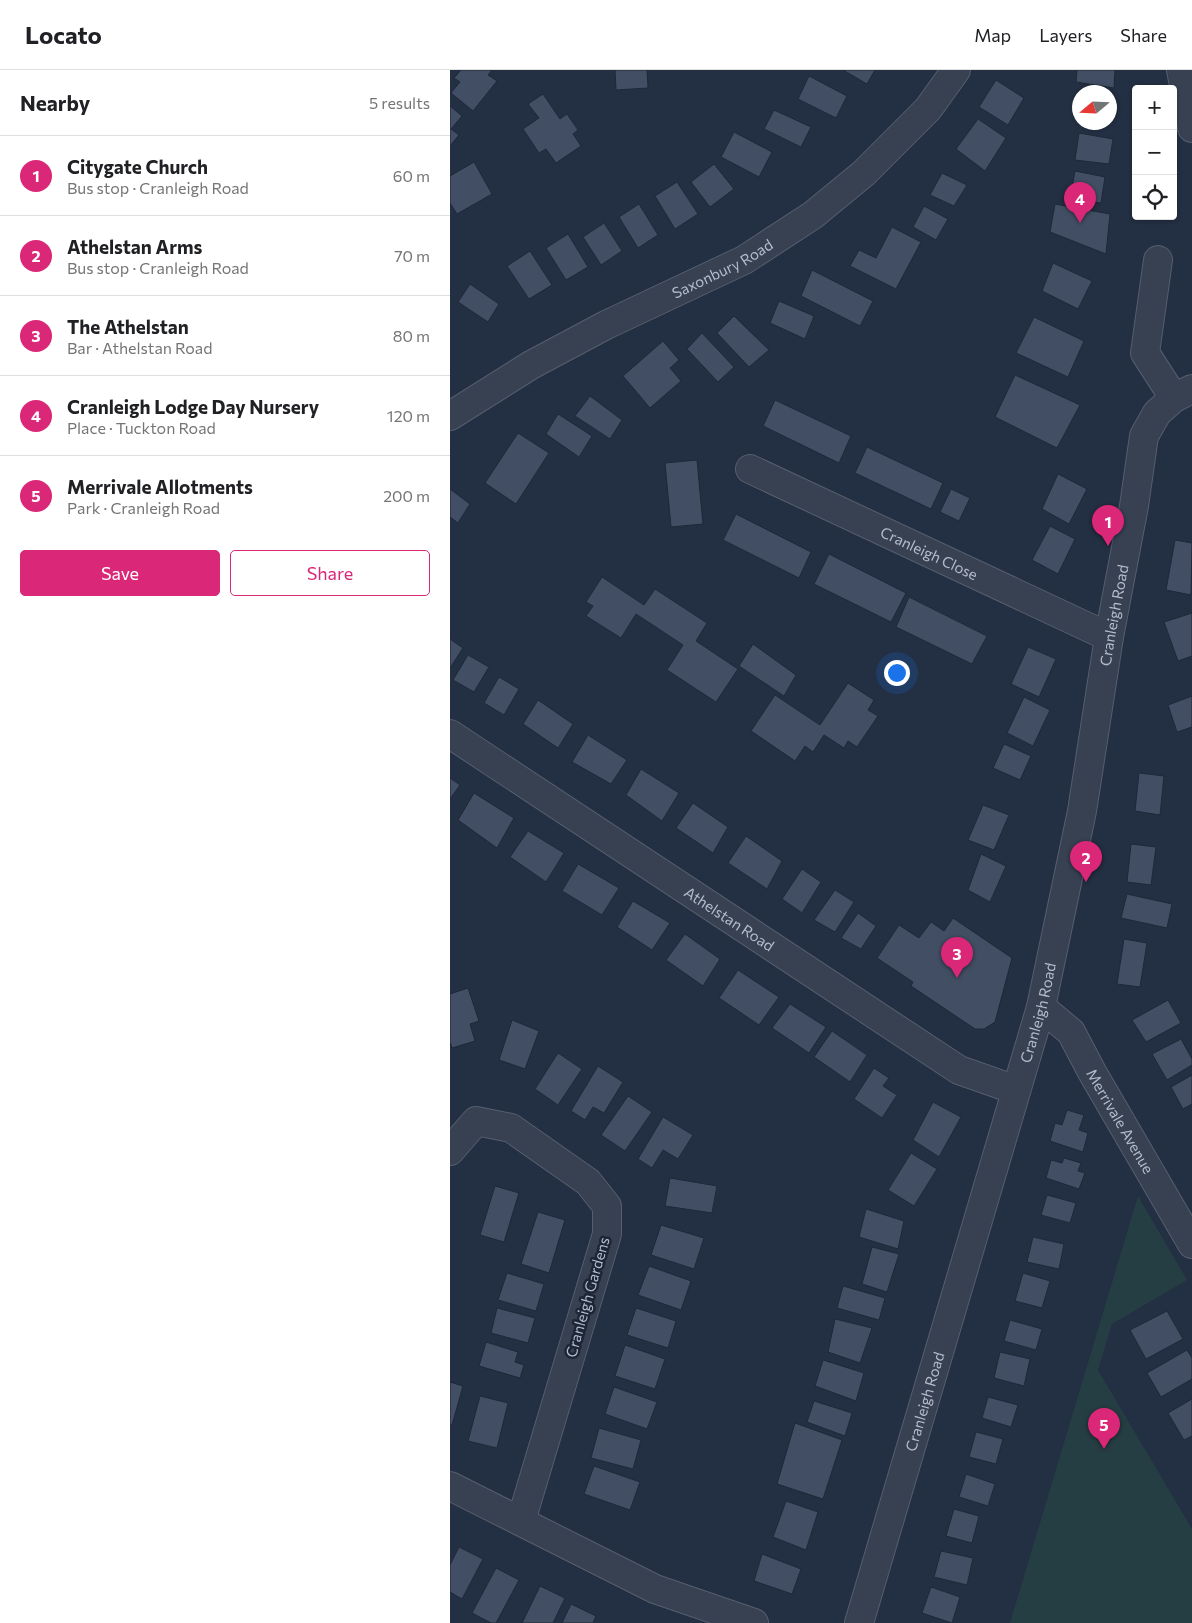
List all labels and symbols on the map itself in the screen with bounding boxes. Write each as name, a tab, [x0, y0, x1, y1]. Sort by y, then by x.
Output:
north arrow	[1072, 85, 1117, 130]
pin: 4	[1064, 182, 1096, 223]
street label: Saxonbury Road	[669, 235, 776, 302]
pin: 1	[1092, 505, 1124, 546]
street label: Cranleigh Close	[878, 522, 981, 583]
street label: Cranleigh Road	[1096, 563, 1132, 667]
your location	[884, 660, 910, 686]
pin: 2	[1070, 841, 1102, 882]
street label: Athelstan Road	[681, 883, 778, 955]
pin: 3	[941, 937, 973, 978]
street label: Cranleigh Road	[1016, 961, 1059, 1065]
street label: Merrivale Avenue	[1083, 1065, 1158, 1177]
street label: Cranleigh Gardens	[561, 1235, 613, 1359]
street label: Cranleigh Road	[901, 1350, 948, 1453]
pin: 5	[1088, 1408, 1120, 1449]

